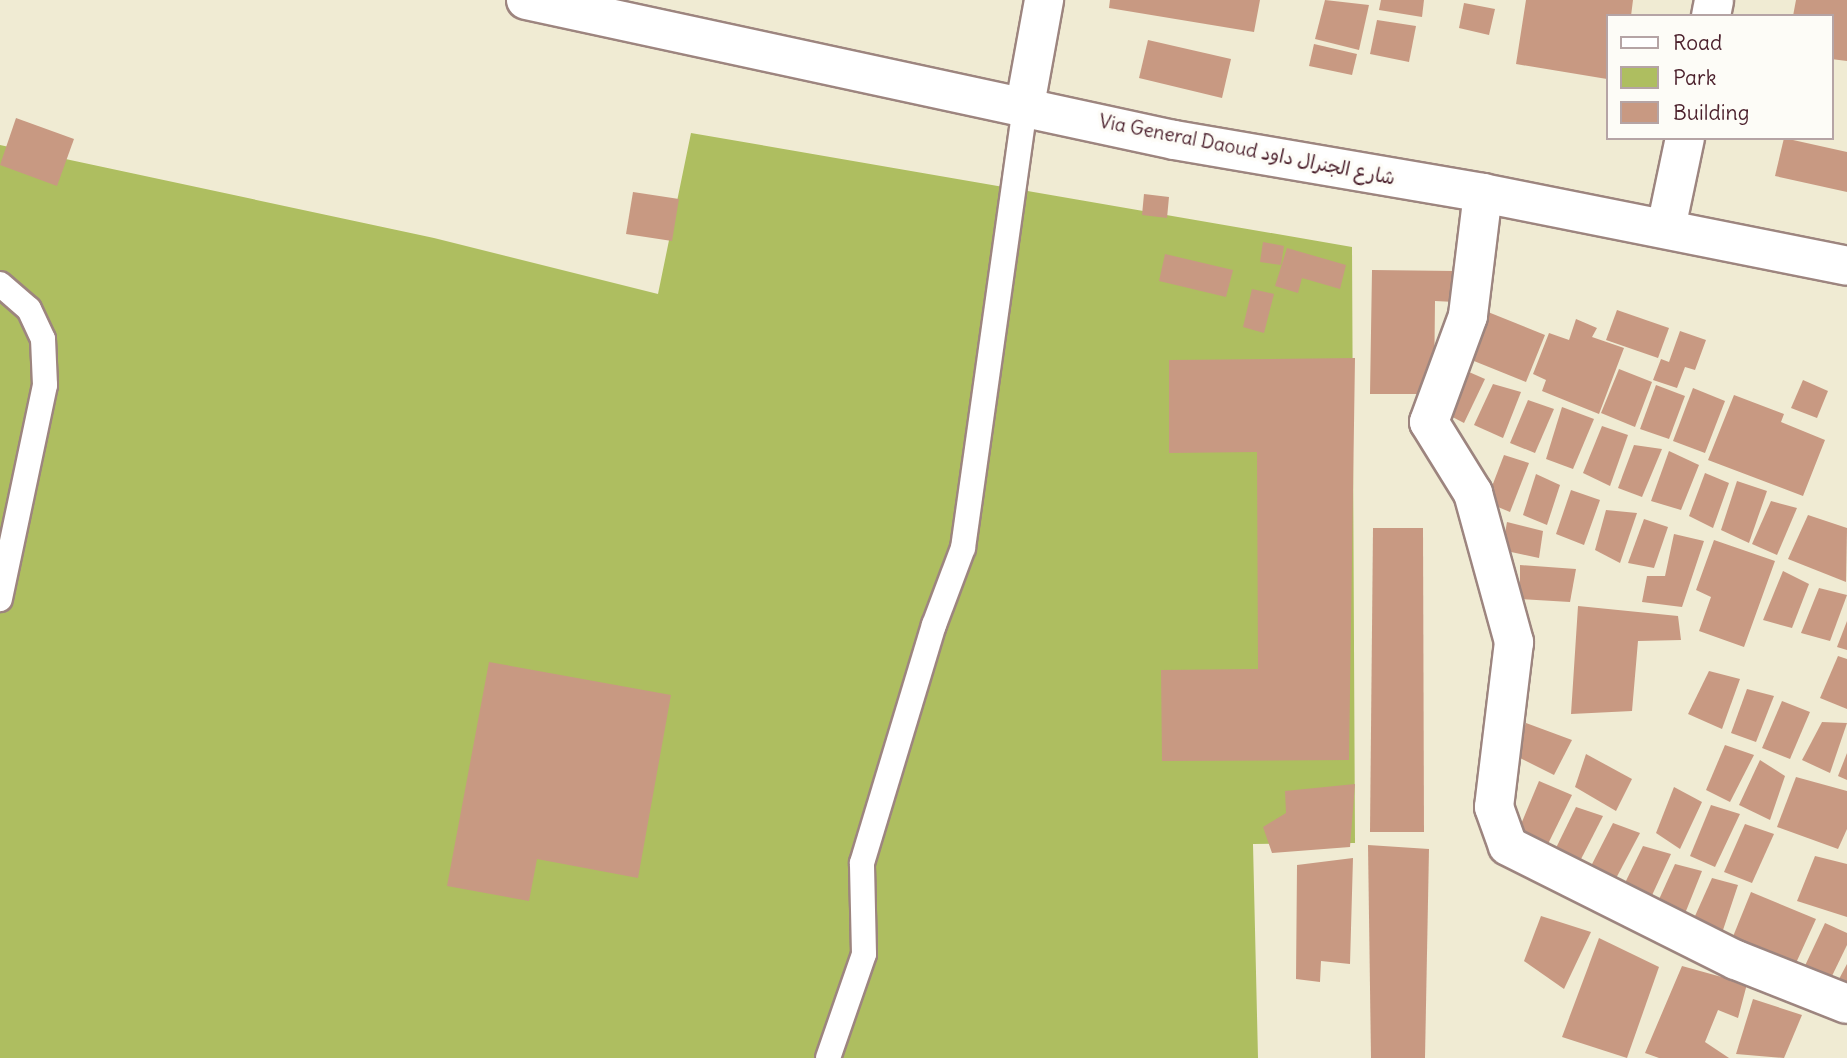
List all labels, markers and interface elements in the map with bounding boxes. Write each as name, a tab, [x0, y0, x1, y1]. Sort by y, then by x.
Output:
legend	[1605, 14, 1833, 140]
text: Road	[1673, 29, 1722, 56]
text: Park	[1673, 64, 1716, 91]
text: Building	[1673, 99, 1749, 126]
street label: Via General Daoud شارع الجنرال داود	[1097, 110, 1397, 190]

